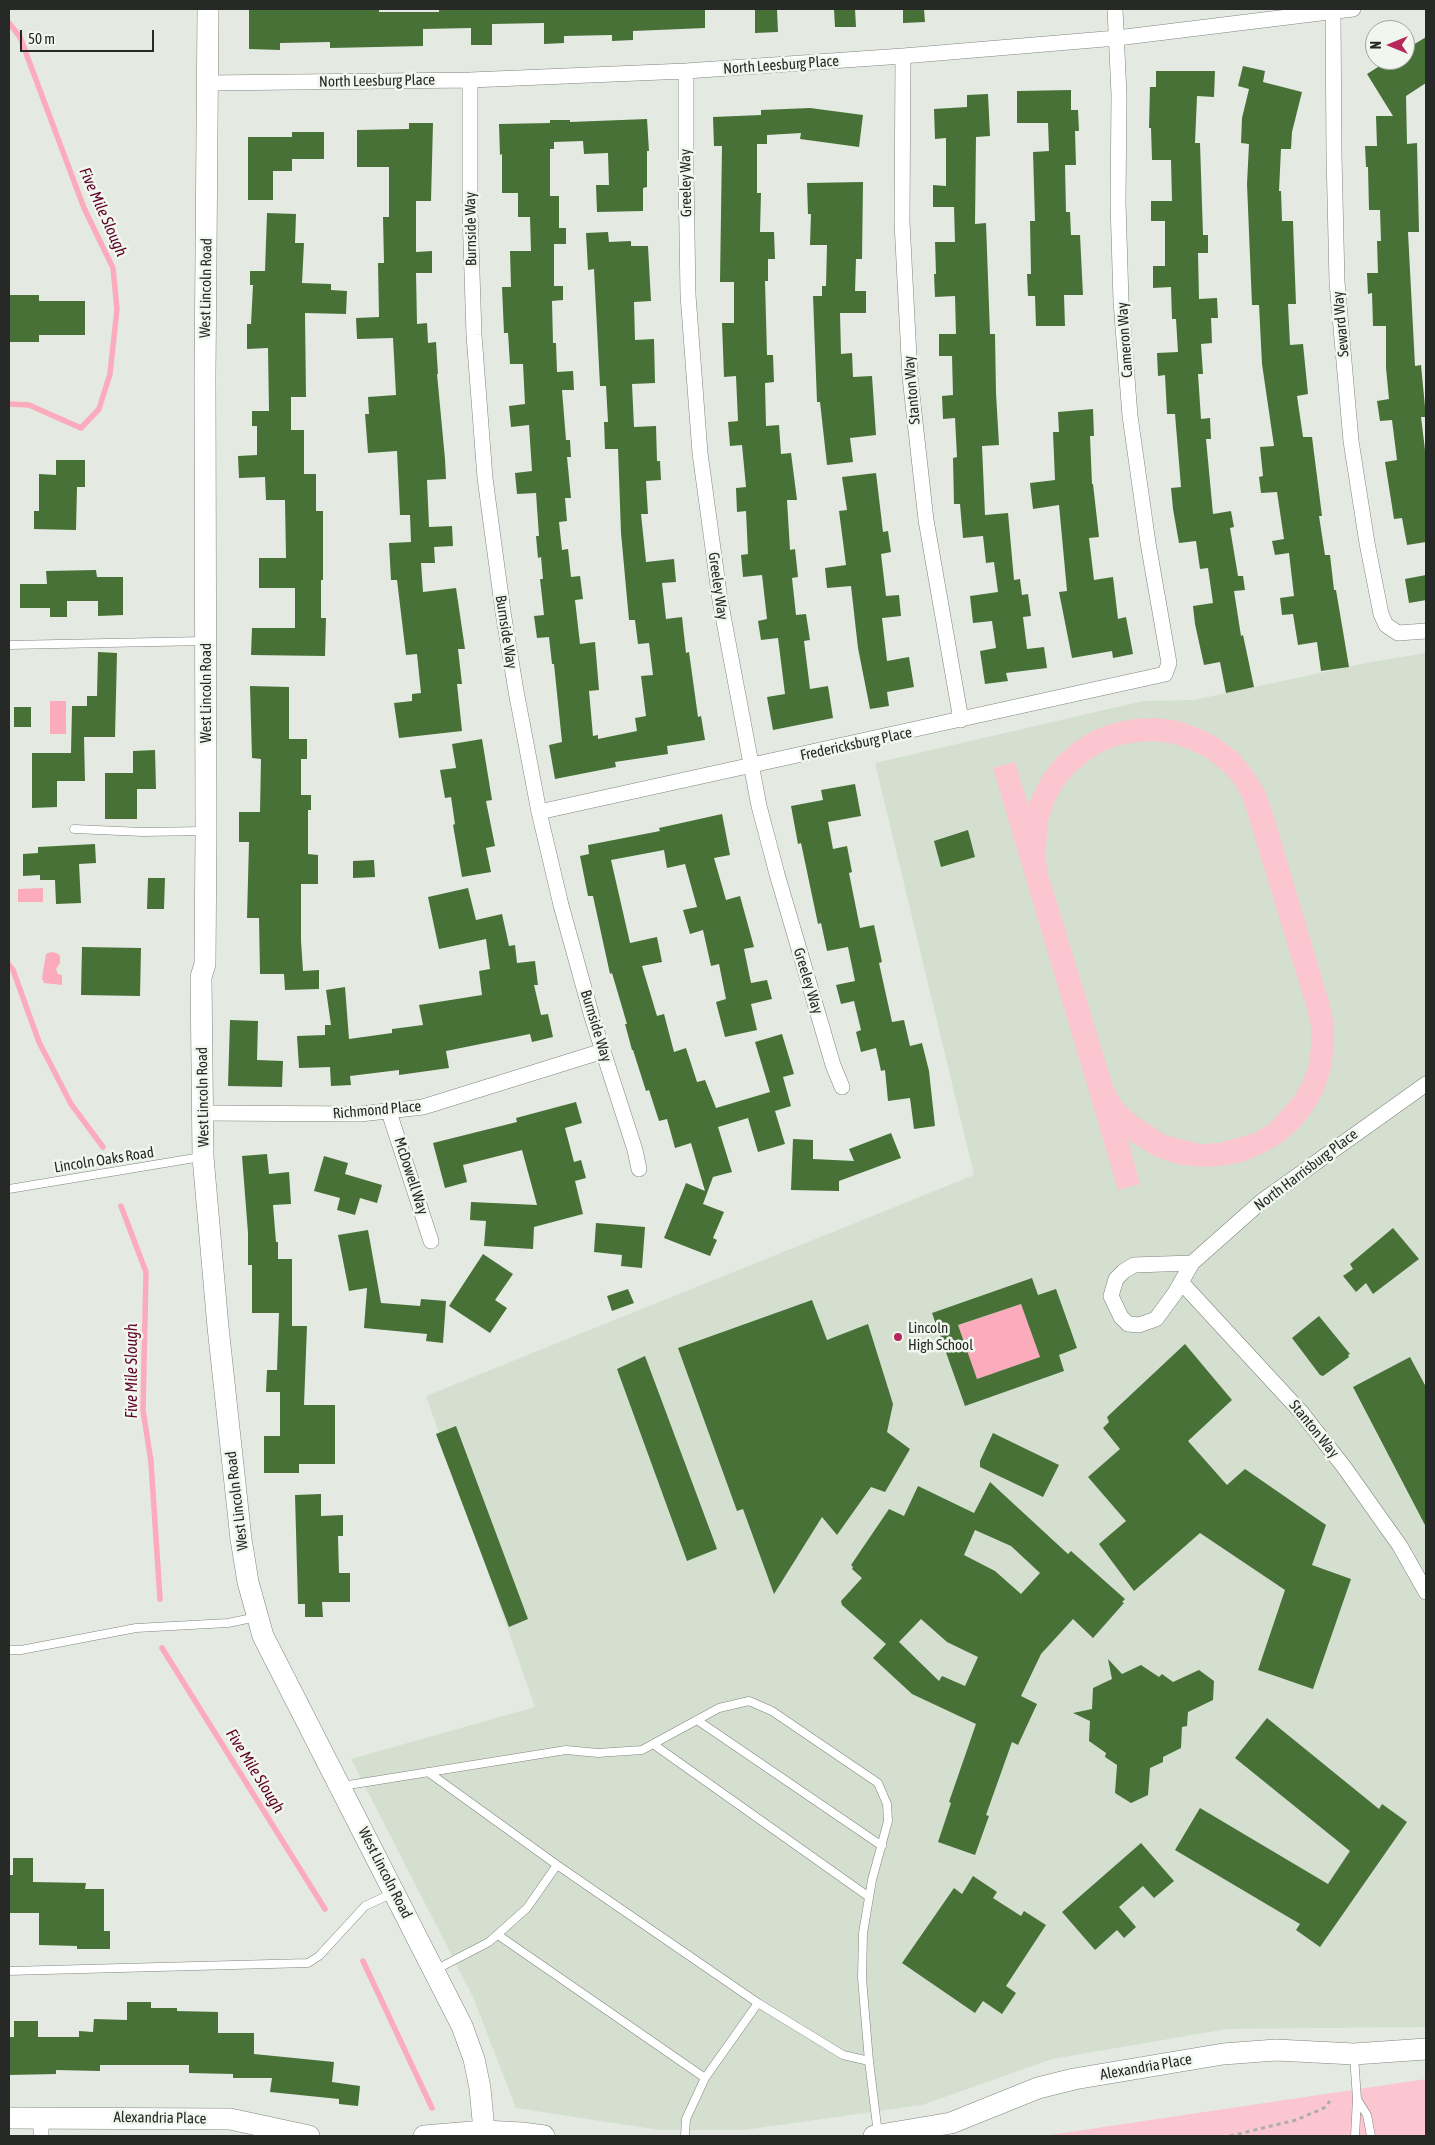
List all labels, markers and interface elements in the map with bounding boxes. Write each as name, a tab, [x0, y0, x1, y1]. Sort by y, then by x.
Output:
scale bar	[22, 20, 156, 52]
north arrow	[1365, 20, 1415, 70]
text: 50 m	[28, 30, 55, 47]
text: N	[1368, 41, 1384, 49]
street label: North Leesburg Place	[723, 52, 839, 78]
street label: North Leesburg Place	[319, 71, 435, 91]
street label: Greeley Way	[676, 149, 696, 217]
water label: Five Mile Slough	[75, 165, 131, 259]
street label: Burnside Way	[461, 192, 481, 266]
street label: West Lincoln Road	[196, 238, 216, 338]
street label: Seward Way	[1329, 290, 1353, 358]
street label: Cameron Way	[1113, 302, 1137, 378]
street label: Stanton Way	[900, 355, 924, 425]
street label: Greeley Way	[704, 551, 732, 621]
street label: Burnside Way	[491, 594, 521, 670]
street label: West Lincoln Road	[197, 643, 215, 743]
street label: Fredericksburg Place	[799, 723, 913, 765]
street label: Greeley Way	[789, 946, 827, 1016]
street label: Burnside Way	[577, 988, 615, 1064]
street label: West Lincoln Road	[193, 1047, 213, 1147]
street label: Richmond Place	[332, 1097, 422, 1123]
street label: North Harrisburg Place	[1251, 1125, 1361, 1215]
street label: McDowell Way	[390, 1135, 432, 1217]
street label: Lincoln Oaks Road	[53, 1143, 155, 1177]
place label: Lincoln High School	[908, 1319, 973, 1354]
water label: Five Mile Slough	[122, 1323, 142, 1419]
marker: Lincoln High School	[892, 1331, 904, 1343]
street label: Stanton Way	[1285, 1397, 1343, 1461]
street label: West Lincoln Road	[222, 1450, 252, 1552]
water label: Five Mile Slough	[222, 1726, 288, 1816]
street label: West Lincoln Road	[354, 1824, 416, 1922]
street label: Alexandria Place	[1099, 2050, 1193, 2084]
street label: Alexandria Place	[113, 2108, 207, 2128]

